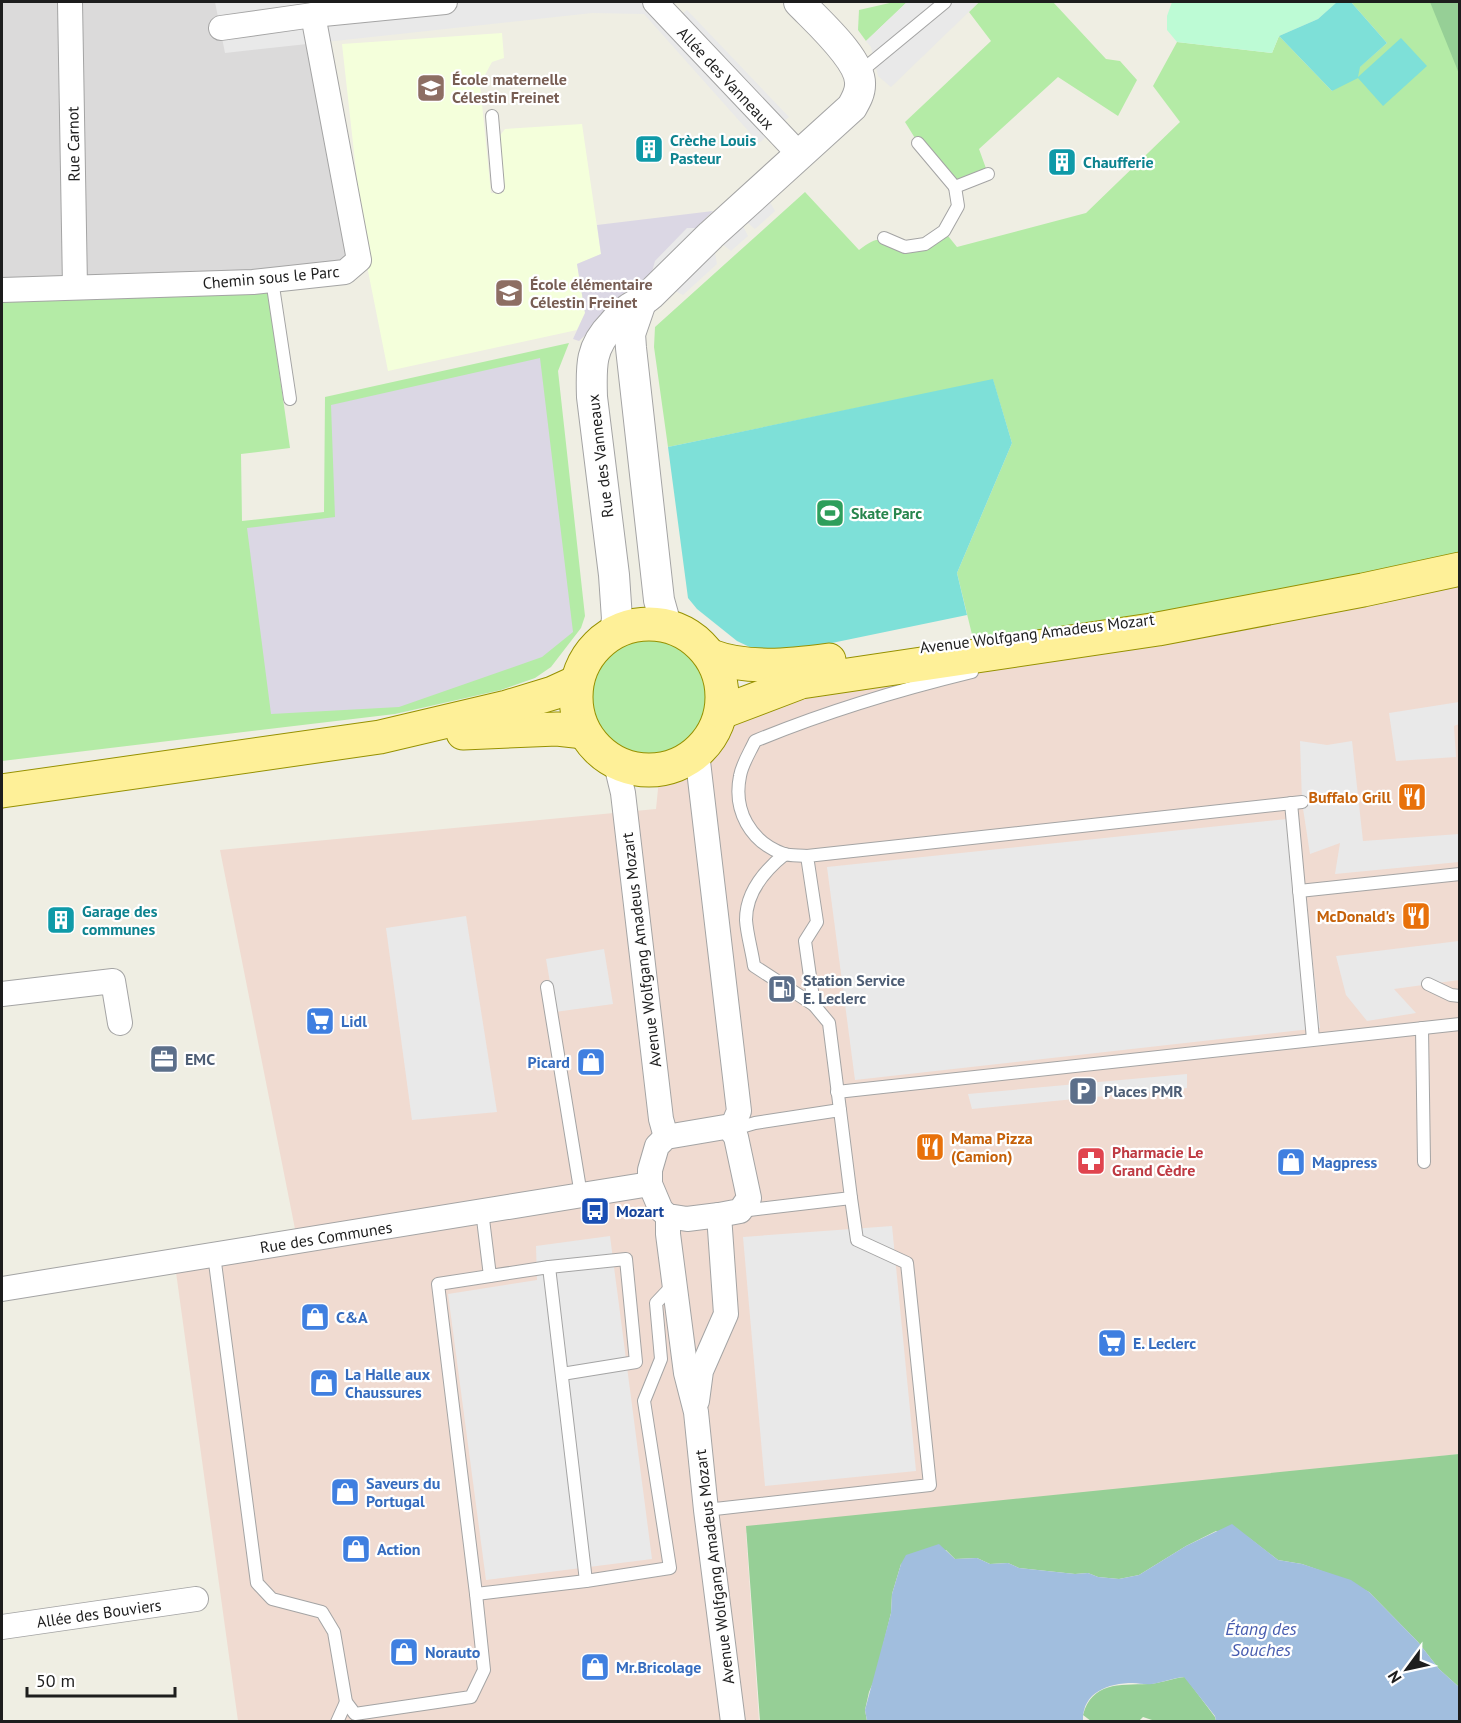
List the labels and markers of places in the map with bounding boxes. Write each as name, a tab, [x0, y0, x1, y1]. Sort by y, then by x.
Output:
place label: École maternelle Célestin Freinet	[452, 69, 567, 107]
school or university icon: École maternelle Célestin Freinet	[415, 72, 447, 104]
place label: Crèche Louis Pasteur	[670, 130, 756, 168]
building icon: Crèche Louis Pasteur	[633, 133, 665, 165]
building icon: Chaufferie	[1046, 146, 1078, 178]
place label: Chaufferie	[1083, 152, 1154, 172]
place label: École élémentaire Célestin Freinet	[530, 274, 653, 312]
school or university icon: École élémentaire Célestin Freinet	[493, 277, 525, 309]
sports icon: Skate Parc	[814, 497, 846, 529]
place label: Skate Parc	[851, 503, 922, 523]
restaurant icon: Buffalo Grill	[1396, 781, 1428, 813]
place label: Buffalo Grill	[1309, 787, 1391, 807]
restaurant icon: McDonald's	[1400, 900, 1432, 932]
place label: Garage des communes	[82, 901, 158, 939]
building icon: Garage des communes	[45, 904, 77, 936]
place label: McDonald's	[1317, 906, 1395, 926]
place label: Station Service E. Leclerc	[803, 970, 905, 1008]
fuel station icon: Station Service E. Leclerc	[766, 973, 798, 1005]
supermarket icon: Lidl	[304, 1005, 336, 1037]
place label: Lidl	[341, 1011, 367, 1031]
office icon: EMC	[148, 1043, 180, 1075]
shop icon: Picard	[575, 1046, 607, 1078]
place label: EMC	[185, 1049, 215, 1069]
place label: Picard	[527, 1052, 570, 1072]
parking icon: Places PMR	[1067, 1075, 1099, 1107]
place label: Places PMR	[1104, 1081, 1183, 1101]
place label: Mama Pizza (Camion)	[951, 1128, 1033, 1166]
restaurant icon: Mama Pizza (Camion)	[914, 1131, 946, 1163]
place label: Pharmacie Le Grand Cèdre	[1112, 1142, 1203, 1180]
pharmacy icon: Pharmacie Le Grand Cèdre	[1075, 1145, 1107, 1177]
shop icon: Magpress	[1275, 1146, 1307, 1178]
place label: Magpress	[1312, 1152, 1377, 1172]
bus stop icon: Mozart	[579, 1195, 611, 1227]
place label: Mozart	[616, 1201, 665, 1221]
shop icon: C&A	[299, 1301, 331, 1333]
place label: C&A	[336, 1307, 368, 1327]
supermarket icon: E. Leclerc	[1096, 1327, 1128, 1359]
place label: E. Leclerc	[1133, 1333, 1196, 1353]
place label: La Halle aux Chaussures	[345, 1364, 431, 1402]
shop icon: La Halle aux Chaussures	[308, 1367, 340, 1399]
place label: Saveurs du Portugal	[366, 1473, 440, 1511]
shop icon: Saveurs du Portugal	[329, 1476, 361, 1508]
shop icon: Action	[340, 1533, 372, 1565]
place label: Action	[377, 1539, 421, 1559]
shop icon: Norauto	[388, 1636, 420, 1668]
place label: Norauto	[425, 1642, 481, 1662]
shop icon: Mr.Bricolage	[579, 1651, 611, 1683]
place label: Mr.Bricolage	[616, 1657, 701, 1677]

